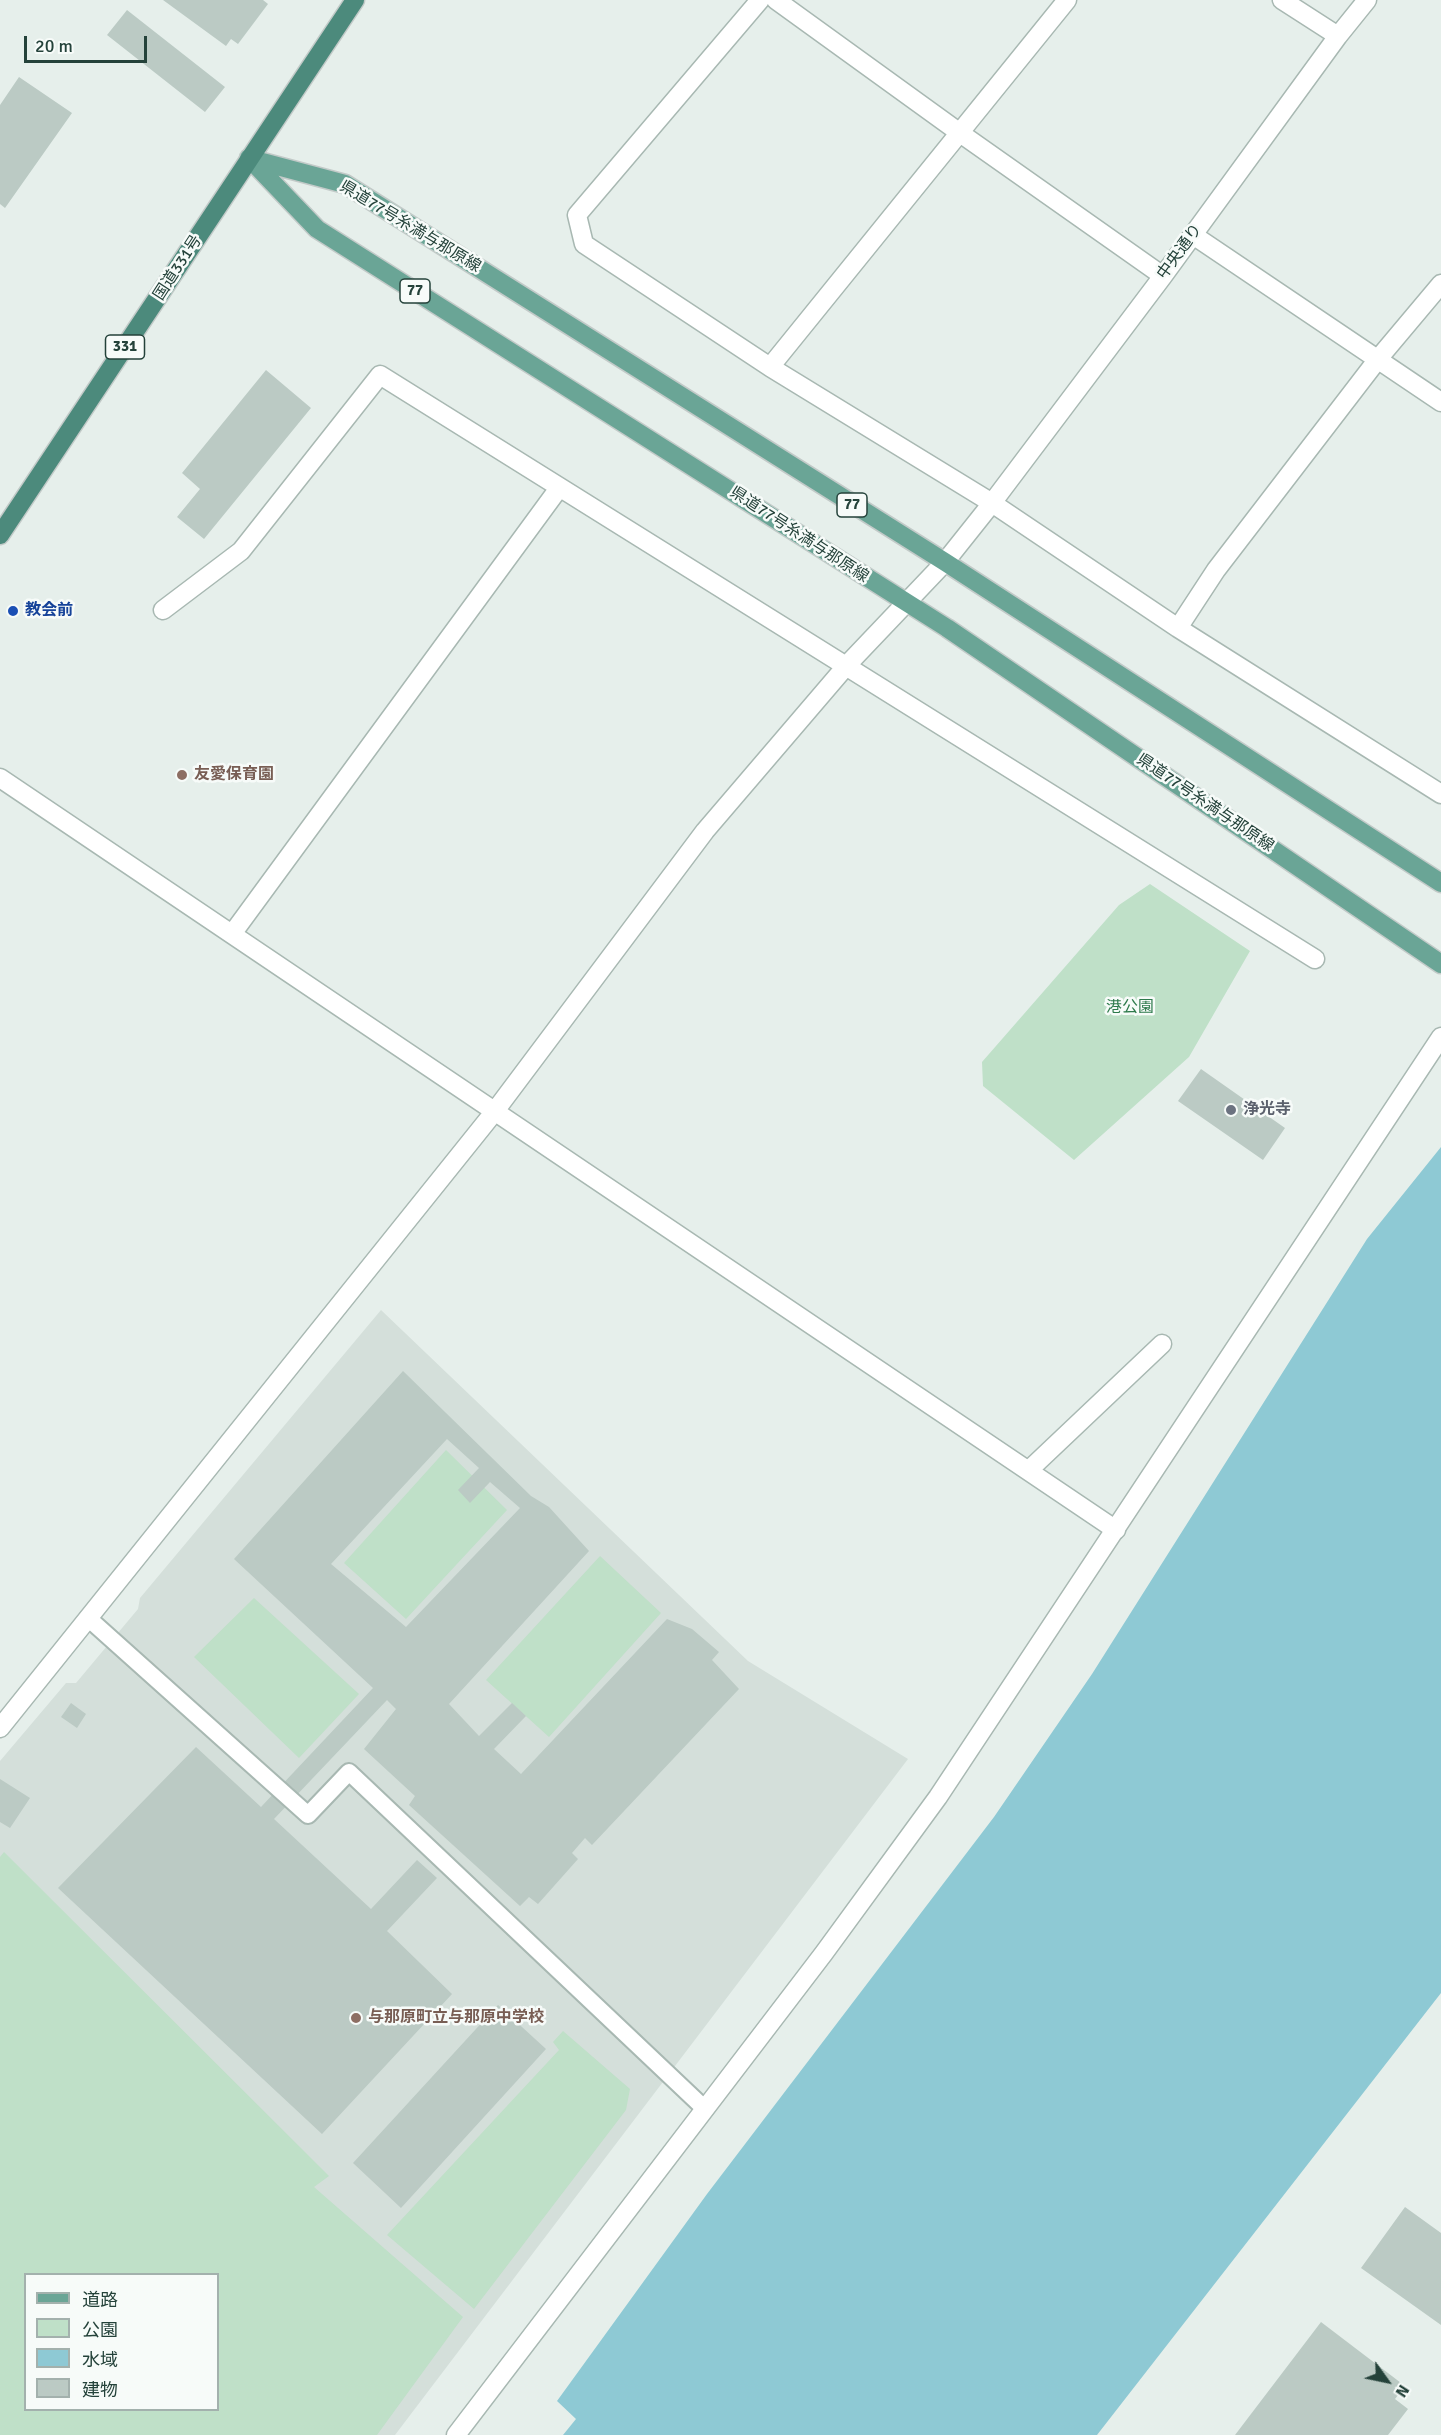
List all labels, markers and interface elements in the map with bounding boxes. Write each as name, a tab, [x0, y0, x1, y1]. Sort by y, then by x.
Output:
scale bar	[27, 24, 150, 62]
text: 20 m	[35, 35, 73, 57]
street label: 県道77号糸満与那原線	[336, 177, 484, 277]
street label: 中央通り	[1153, 220, 1207, 284]
street label: 国道331号	[150, 232, 206, 304]
road number: 77	[400, 279, 430, 303]
road number: 331	[106, 335, 144, 359]
street label: 県道77号糸満与那原線	[726, 483, 872, 587]
road number: 77	[837, 493, 867, 517]
place label: 教会前	[25, 601, 73, 621]
marker: 教会前	[6, 604, 20, 618]
street label: 県道77号糸満与那原線	[1133, 750, 1277, 856]
place label: 友愛保育園	[194, 765, 274, 785]
marker: 友愛保育園	[175, 768, 189, 782]
park label: 港公園	[1106, 998, 1154, 1018]
place label: 浄光寺	[1243, 1100, 1291, 1120]
marker: 浄光寺	[1224, 1103, 1238, 1117]
place label: 与那原町立与那原中学校	[368, 2008, 544, 2028]
marker: 与那原町立与那原中学校	[349, 2011, 363, 2025]
legend	[24, 2273, 219, 2411]
text: 道路	[82, 2289, 118, 2311]
text: 公園	[82, 2319, 118, 2341]
text: 水域	[82, 2349, 118, 2371]
north arrow	[1357, 2351, 1417, 2411]
text: 建物	[82, 2379, 118, 2401]
text: N	[1391, 2381, 1414, 2401]

